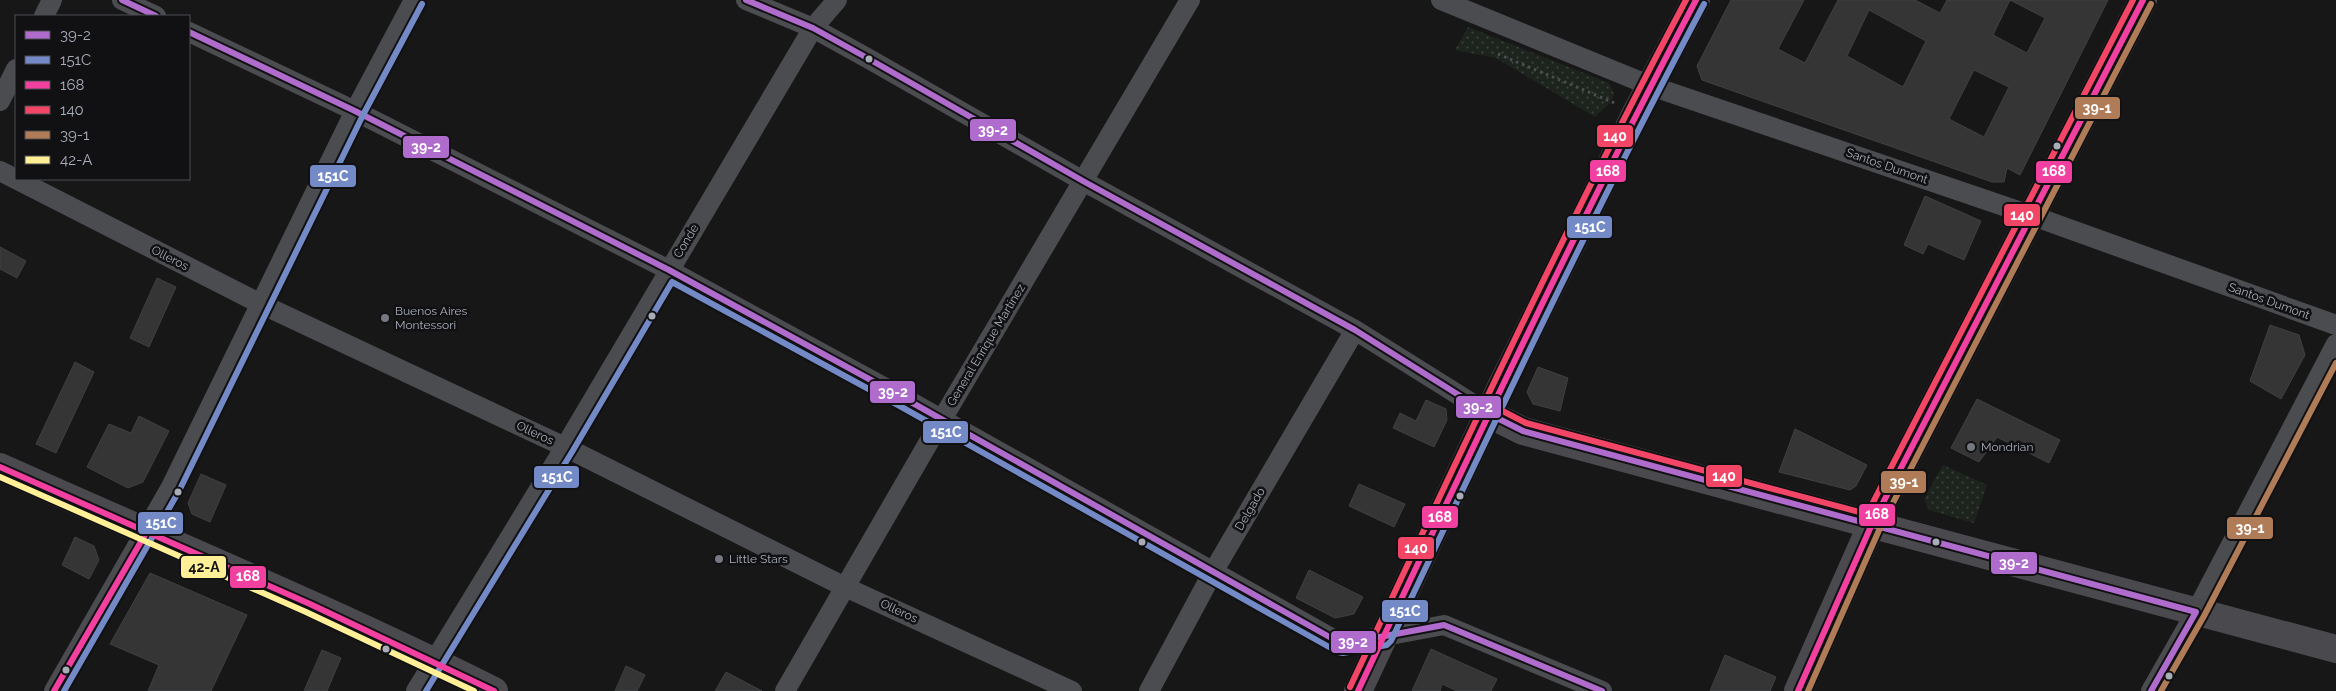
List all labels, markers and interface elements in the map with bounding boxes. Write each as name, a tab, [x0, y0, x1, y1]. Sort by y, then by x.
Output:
legend	[15, 15, 190, 180]
text: 39-2	[60, 26, 91, 44]
text: 151C	[60, 51, 91, 69]
unlabelled marker	[864, 54, 874, 64]
text: 168	[60, 76, 84, 94]
line badge: 39-1	[2074, 96, 2121, 120]
text: 39-1	[2083, 100, 2111, 116]
text: 140	[60, 101, 84, 119]
line badge: 39-2	[969, 118, 1017, 142]
text: 39-2	[978, 122, 1008, 138]
line badge: 140	[1596, 124, 1634, 148]
text: 39-1	[60, 126, 90, 144]
text: 140	[1603, 128, 1627, 144]
line badge: 39-2	[402, 135, 450, 159]
text: 39-2	[411, 139, 441, 155]
unlabelled marker	[2052, 141, 2062, 151]
street label: Santos Dumont	[1844, 145, 1930, 187]
text: 42-A	[60, 151, 92, 169]
line badge: 168	[1589, 159, 1627, 183]
line badge: 168	[2035, 160, 2073, 184]
text: 168	[1596, 163, 1620, 179]
text: 168	[2042, 163, 2066, 179]
line badge: 151C	[309, 164, 357, 188]
text: 151C	[317, 168, 349, 184]
line badge: 140	[2003, 203, 2041, 227]
text: 140	[2010, 207, 2034, 223]
line badge: 151C	[1566, 215, 1613, 239]
text: 151C	[1574, 219, 1606, 235]
street label: Conde	[670, 222, 702, 260]
street label: Olleros	[149, 243, 191, 273]
street label: Santos Dumont	[2226, 280, 2312, 322]
street label: General Enrique Martínez	[944, 281, 1028, 409]
place label: Buenos Aires Montessori	[395, 304, 468, 332]
unlabelled marker	[647, 311, 657, 321]
marker: Buenos Aires Montessori	[379, 312, 391, 324]
line badge: 39-2	[869, 380, 916, 404]
text: 39-2	[878, 384, 908, 400]
line badge: 39-2	[1455, 395, 1502, 419]
text: 39-2	[1463, 399, 1493, 415]
street label: Olleros	[514, 418, 556, 448]
line badge: 151C	[922, 420, 969, 444]
text: 151C	[930, 424, 962, 440]
place label: Mondrian	[1981, 440, 2033, 454]
marker: Mondrian	[1965, 441, 1977, 453]
line badge: 140	[1705, 464, 1743, 488]
line badge: 151C	[533, 465, 580, 489]
text: 140	[1712, 468, 1736, 484]
text: 151C	[541, 469, 573, 485]
line badge: 39-1	[1880, 470, 1927, 494]
text: 39-1	[1890, 474, 1918, 490]
street label: Delgado	[1232, 485, 1268, 533]
unlabelled marker	[173, 487, 183, 497]
unlabelled marker	[1455, 491, 1465, 501]
line badge: 168	[1858, 503, 1896, 527]
line badge: 168	[1421, 505, 1459, 529]
text: 168	[1865, 506, 1889, 522]
text: 168	[1428, 509, 1452, 525]
line badge: 151C	[137, 511, 184, 535]
text: 151C	[145, 515, 177, 531]
line badge: 39-1	[2226, 516, 2274, 540]
text: 39-1	[2236, 520, 2264, 536]
line badge: 140	[1397, 536, 1435, 560]
unlabelled marker	[1137, 537, 1147, 547]
unlabelled marker	[1931, 537, 1941, 547]
text: 140	[1404, 540, 1428, 556]
line badge: 39-2	[1990, 551, 2038, 575]
place label: Little Stars	[729, 552, 788, 566]
marker: Little Stars	[713, 553, 725, 565]
line badge: 42-A	[180, 555, 227, 579]
text: 39-2	[1999, 555, 2029, 571]
text: 42-A	[188, 559, 220, 575]
line badge: 168	[229, 565, 267, 589]
text: 168	[236, 568, 260, 584]
street label: Olleros	[878, 596, 920, 626]
line badge: 151C	[1381, 599, 1429, 623]
text: 151C	[1389, 603, 1421, 619]
line badge: 39-2	[1330, 630, 1377, 654]
text: 39-2	[1338, 634, 1368, 650]
unlabelled marker	[381, 644, 391, 654]
unlabelled marker	[61, 665, 71, 675]
unlabelled marker	[2164, 671, 2174, 681]

